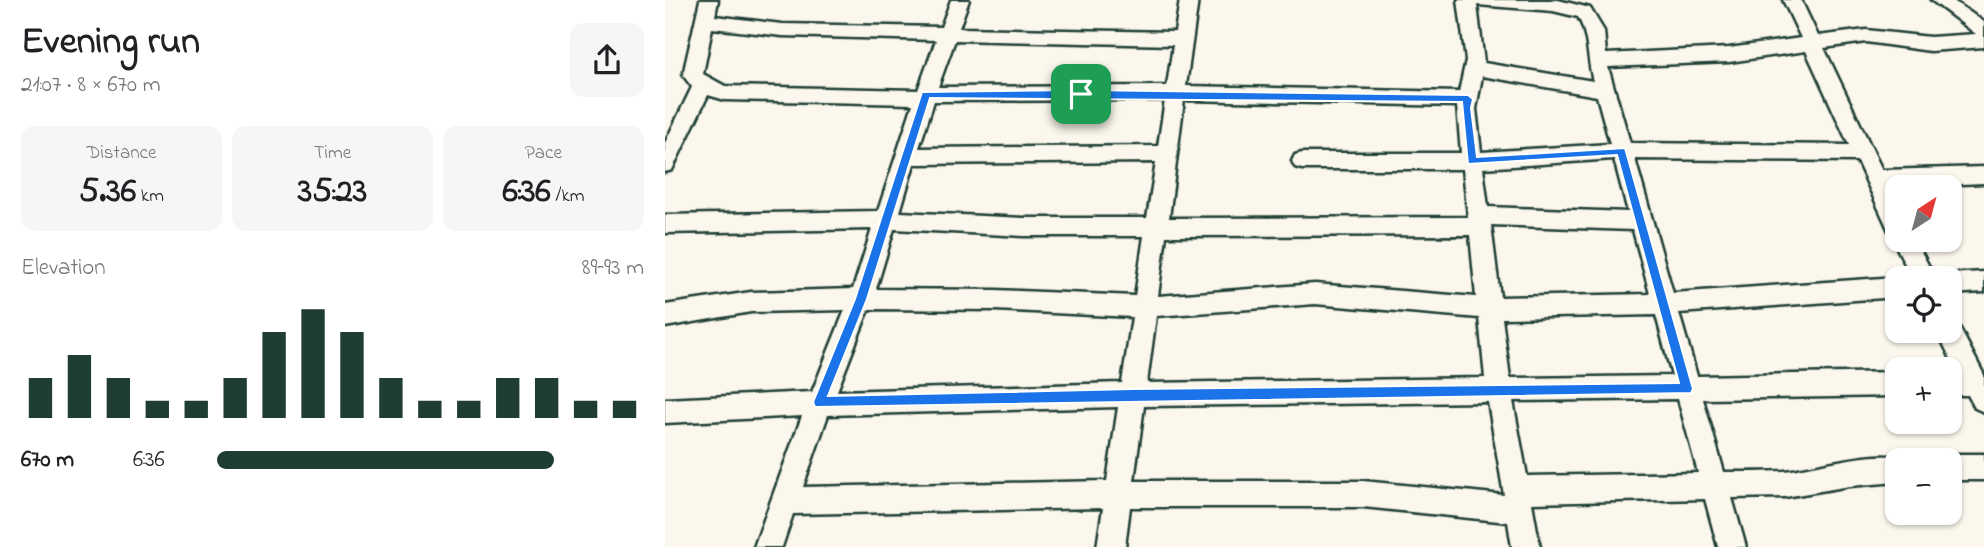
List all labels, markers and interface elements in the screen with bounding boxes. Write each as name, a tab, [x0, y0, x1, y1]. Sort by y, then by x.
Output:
text: Evening run	[21, 15, 200, 71]
button: share	[570, 23, 644, 97]
pin	[1051, 64, 1111, 124]
text: 21:07 · 8 × 670 m	[21, 69, 161, 102]
icon: arrive	[1062, 75, 1100, 113]
text: Distance	[87, 140, 157, 167]
text: Time	[314, 140, 351, 167]
text: Pace	[525, 140, 562, 167]
text: 5.36	[79, 167, 136, 218]
text: 35:23	[298, 167, 367, 218]
text: 6:36	[503, 167, 551, 218]
north arrow	[1885, 175, 1962, 252]
map controls	[1885, 175, 1962, 525]
text: km	[136, 183, 164, 210]
text: /km	[551, 183, 584, 210]
text: Elevation	[21, 252, 106, 285]
text: 89–93 m	[582, 252, 644, 285]
button: locate	[1885, 266, 1962, 343]
button: +	[1885, 357, 1962, 434]
text: 670 m	[21, 444, 74, 477]
text: 6:36	[133, 444, 165, 477]
button: −	[1885, 448, 1962, 525]

